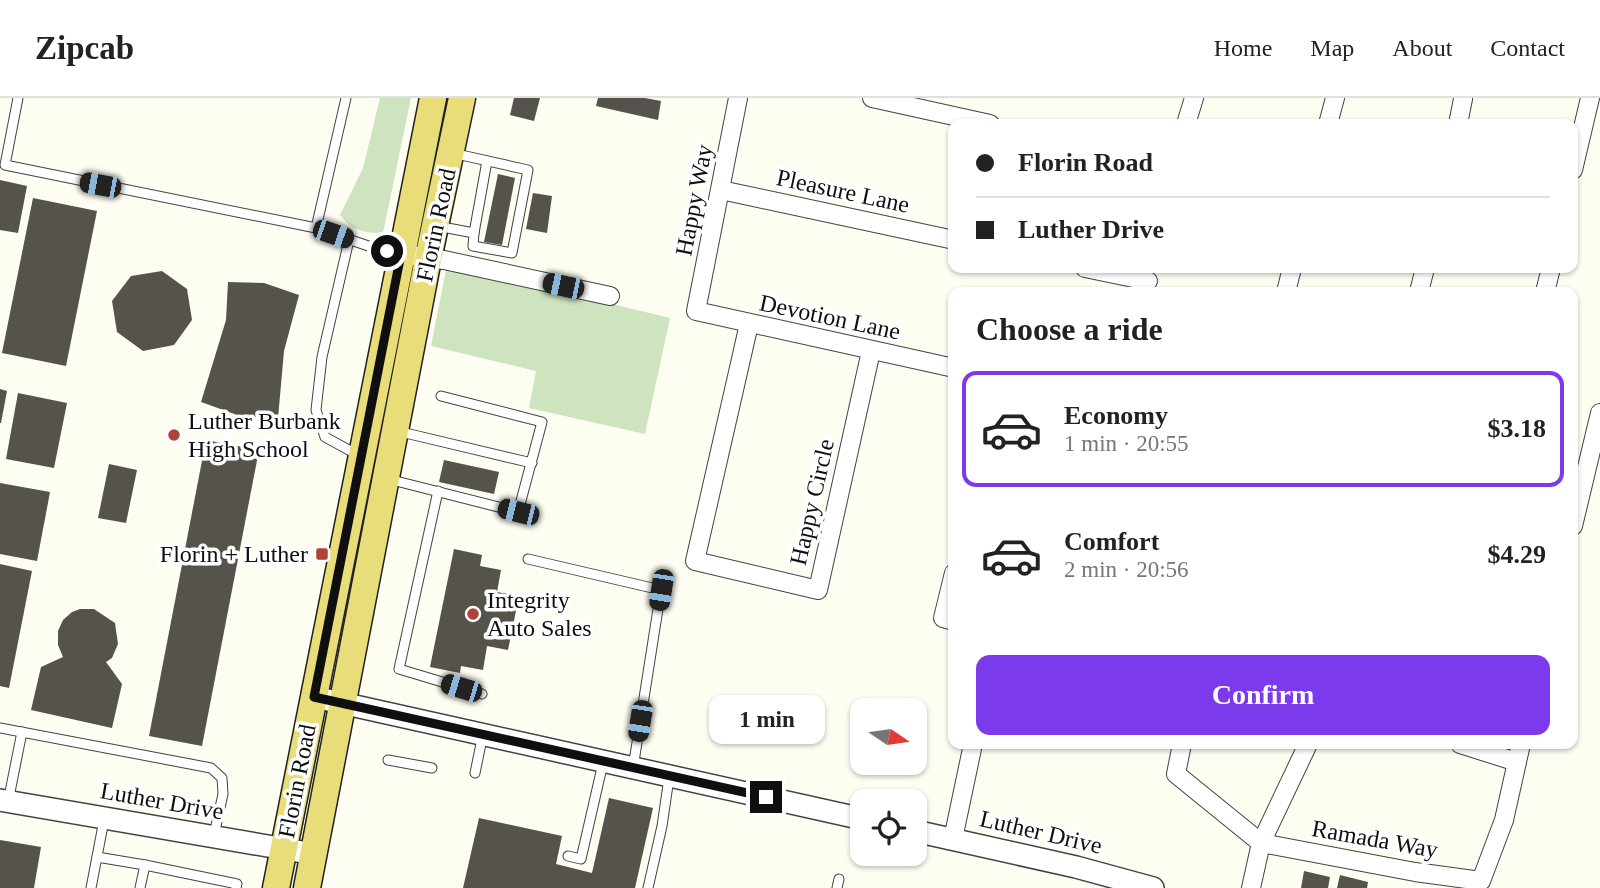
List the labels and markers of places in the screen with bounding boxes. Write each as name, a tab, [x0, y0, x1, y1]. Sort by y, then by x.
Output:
place label: Luther Burbank High School	[188, 408, 341, 462]
marker: Luther Burbank High School	[166, 427, 182, 443]
place label: Florin + Luther	[160, 541, 308, 567]
marker: Florin + Luther	[314, 546, 330, 562]
place label: Integrity Auto Sales	[487, 587, 592, 641]
marker: Integrity Auto Sales	[465, 606, 481, 622]

